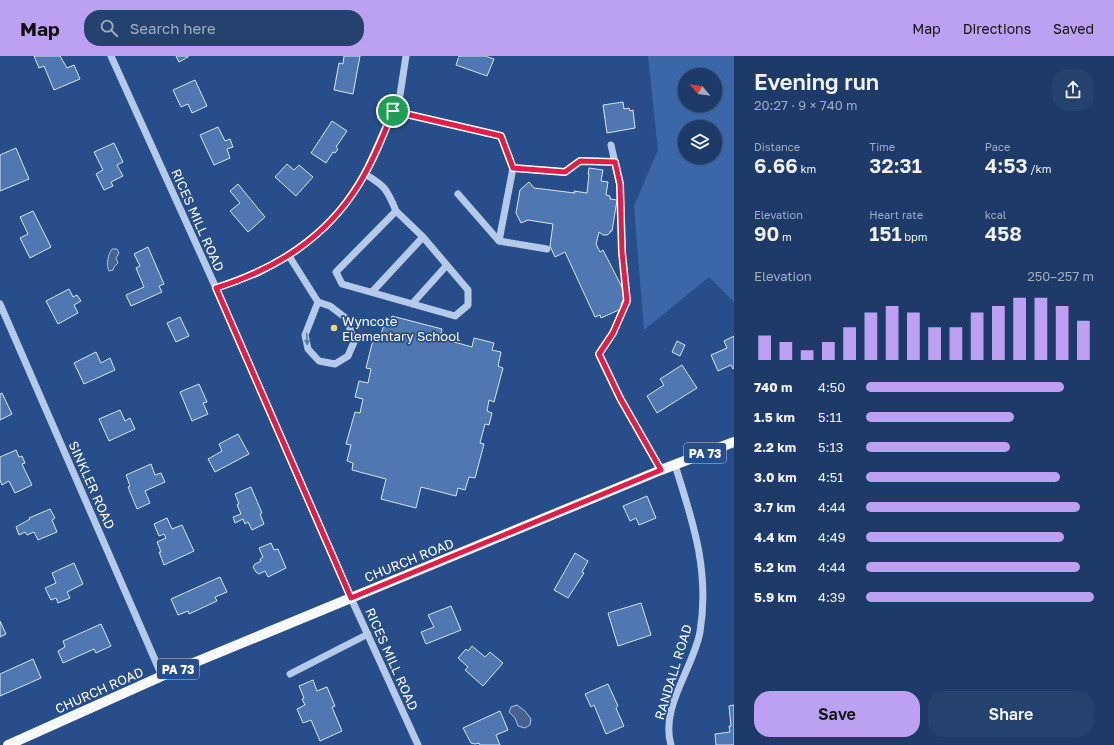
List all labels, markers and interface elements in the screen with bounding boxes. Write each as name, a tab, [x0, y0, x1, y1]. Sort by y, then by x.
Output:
search box	[84, 10, 364, 46]
text: Map	[20, 17, 60, 40]
icon: search	[98, 17, 120, 39]
text: Search here	[130, 19, 216, 37]
text: Map	[912, 20, 941, 37]
text: Directions	[963, 20, 1031, 37]
text: Saved	[1053, 20, 1094, 37]
north arrow	[678, 68, 722, 112]
map controls	[678, 68, 722, 164]
text: Evening run	[754, 68, 879, 95]
button: share	[1052, 69, 1094, 111]
pin	[376, 94, 410, 128]
text: 20:27 · 9 × 740 m	[754, 97, 857, 113]
icon: arrive	[382, 100, 404, 122]
button: layers	[678, 120, 722, 164]
text: Distance	[754, 140, 800, 153]
text: Time	[869, 140, 895, 153]
text: Pace	[985, 140, 1010, 153]
text: 6.66	[754, 153, 798, 177]
text: 32:31	[869, 153, 922, 177]
text: 4:53	[985, 153, 1027, 177]
text: km	[798, 162, 816, 175]
text: /km	[1027, 162, 1051, 175]
street label: RICES MILL ROAD	[168, 166, 228, 274]
text: Elevation	[754, 208, 803, 221]
text: Heart rate	[869, 208, 923, 221]
text: kcal	[985, 208, 1006, 221]
text: 90	[754, 221, 779, 245]
text: 151	[869, 221, 901, 245]
text: 458	[985, 221, 1022, 245]
text: m	[779, 230, 792, 243]
text: bpm	[901, 230, 927, 243]
text: Elevation	[754, 268, 812, 284]
text: 250–257 m	[1027, 268, 1094, 284]
place label: Wyncote Elementary School	[342, 313, 460, 344]
marker: Wyncote Elementary School	[329, 323, 339, 333]
one-way arrow	[304, 332, 310, 345]
text: 740 m	[754, 379, 792, 395]
text: 4:50	[818, 379, 845, 395]
text: 1.5 km	[754, 409, 795, 425]
text: 5:11	[818, 409, 842, 425]
street label: SINKLER ROAD	[65, 438, 119, 532]
text: 2.2 km	[754, 439, 796, 455]
text: 5:13	[818, 439, 843, 455]
road number: PA 73	[684, 443, 726, 463]
text: 3.0 km	[754, 469, 797, 485]
text: 4:51	[818, 469, 844, 485]
text: 3.7 km	[754, 499, 795, 515]
text: 4:44	[818, 499, 846, 515]
text: 4.4 km	[754, 529, 797, 545]
text: 4:49	[818, 529, 846, 545]
street label: CHURCH ROAD	[362, 535, 456, 585]
text: 5.2 km	[754, 559, 796, 575]
text: 4:44	[818, 559, 846, 575]
text: 5.9 km	[754, 589, 797, 605]
text: 4:39	[818, 589, 845, 605]
street label: RICES MILL ROAD	[362, 605, 422, 713]
street label: RANDALL ROAD	[651, 622, 695, 722]
road number: PA 73	[157, 659, 199, 679]
street label: CHURCH ROAD	[52, 663, 146, 717]
button: Save	[754, 691, 920, 737]
button: Share	[928, 691, 1094, 737]

